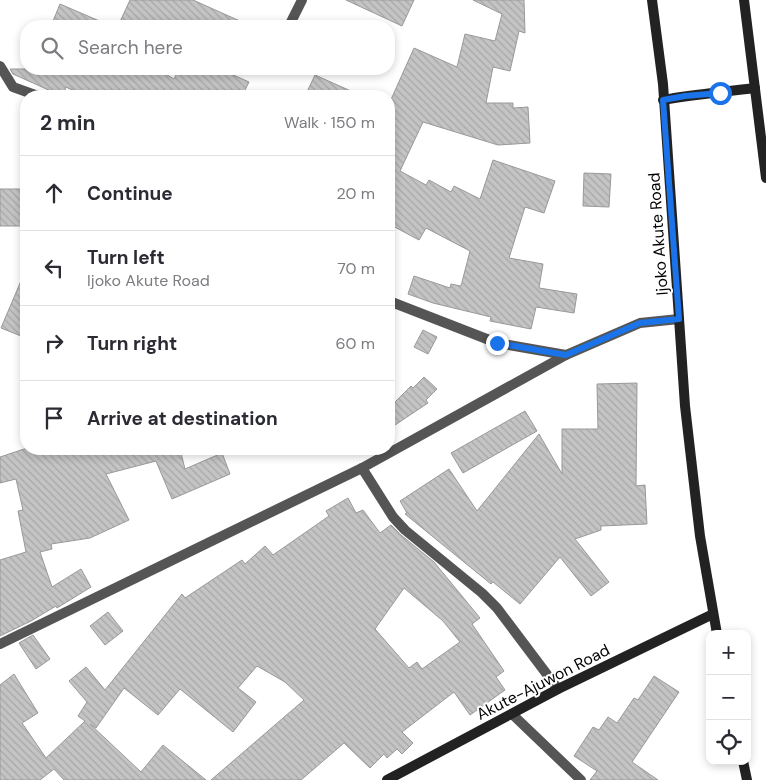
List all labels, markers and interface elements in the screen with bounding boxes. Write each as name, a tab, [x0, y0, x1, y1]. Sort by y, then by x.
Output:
search box	[20, 20, 395, 75]
icon: search	[38, 34, 66, 62]
text: Search here	[78, 35, 183, 60]
route start	[709, 82, 732, 105]
text: 2 min	[40, 109, 96, 137]
text: Walk · 150 m	[284, 112, 375, 133]
street label: Ijoko Akute Road	[643, 172, 673, 296]
icon: ahead	[40, 179, 68, 207]
text: Continue	[87, 181, 173, 206]
text: 20 m	[336, 183, 375, 204]
text: Turn left	[87, 245, 165, 270]
icon: left	[40, 254, 68, 282]
text: 70 m	[337, 258, 375, 279]
text: Ijoko Akute Road	[87, 270, 210, 291]
icon: right	[40, 329, 68, 357]
text: Turn right	[87, 331, 177, 356]
route end	[486, 332, 509, 355]
text: 60 m	[335, 333, 375, 354]
icon: arrive	[40, 404, 68, 432]
text: Arrive at destination	[87, 406, 278, 431]
map controls	[706, 630, 751, 765]
button: +	[706, 630, 751, 675]
street label: Akute-Ajuwon Road	[473, 639, 613, 725]
button: −	[706, 675, 751, 720]
button: locate	[706, 720, 751, 765]

